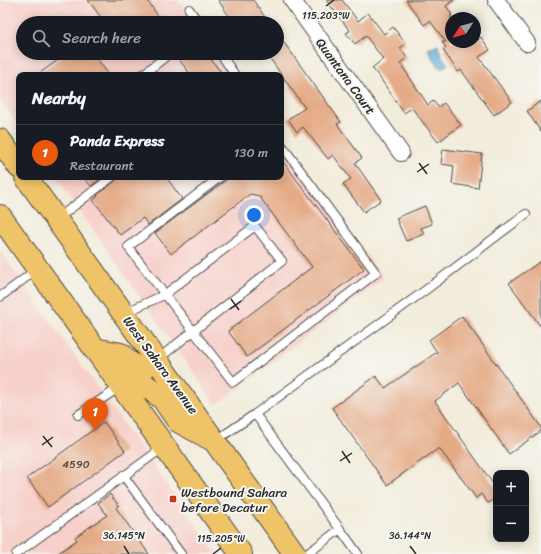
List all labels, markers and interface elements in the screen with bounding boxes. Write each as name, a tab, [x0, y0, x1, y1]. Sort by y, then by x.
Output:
text: 115.203°W	[302, 7, 350, 25]
north arrow	[445, 12, 481, 48]
search box	[16, 16, 284, 60]
text: Search here	[62, 25, 141, 51]
icon: search	[30, 27, 52, 49]
street label: Quantana Court	[310, 33, 382, 120]
text: Nearby	[32, 83, 86, 113]
text: Panda Express	[70, 128, 164, 154]
text: 1	[42, 141, 48, 164]
text: 130 m	[234, 141, 268, 164]
text: Restaurant	[70, 154, 134, 177]
your location	[244, 205, 264, 225]
street label: West Sahara Avenue	[117, 311, 204, 420]
pin: 1	[82, 398, 108, 431]
house number: 4590	[62, 455, 90, 474]
map controls	[493, 470, 529, 542]
button: +	[493, 470, 529, 506]
place label: Westbound Sahara before Decatur	[181, 481, 287, 519]
marker: Westbound Sahara before Decatur	[168, 494, 178, 504]
button: −	[493, 506, 529, 542]
text: 36.145°N	[103, 527, 145, 545]
text: 36.144°N	[389, 527, 431, 545]
text: 115.205°W	[197, 530, 245, 548]

